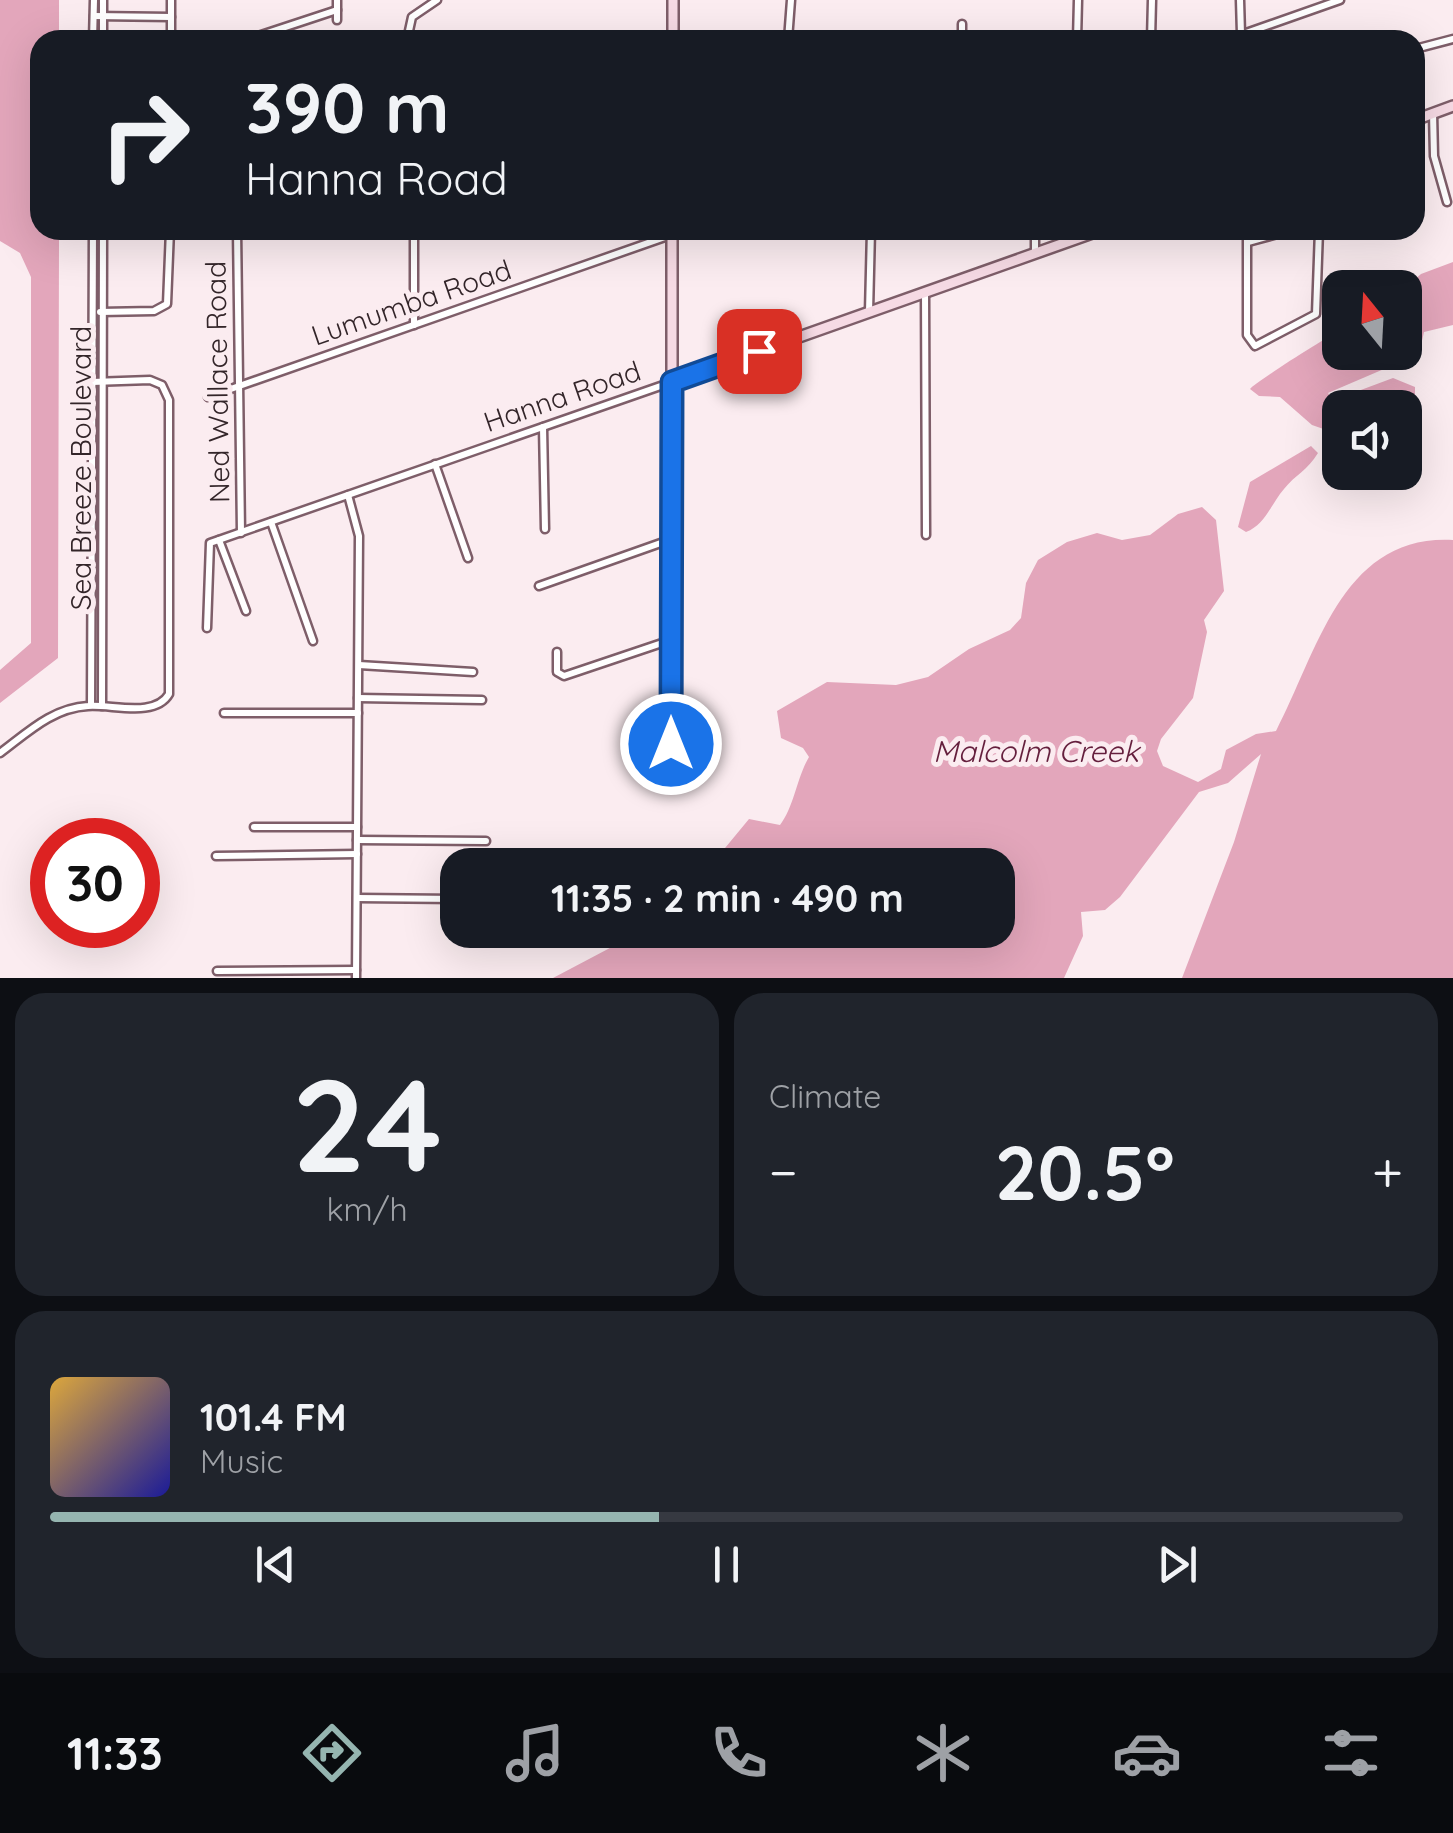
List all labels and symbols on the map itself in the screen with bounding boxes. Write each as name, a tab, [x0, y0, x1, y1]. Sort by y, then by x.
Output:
street label: Lumumba Road	[307, 251, 515, 353]
street label: Ned Wallace Road	[197, 261, 237, 503]
north arrow	[1322, 270, 1422, 370]
pin	[717, 309, 802, 394]
street label: Sea Breeze Boulevard	[63, 326, 98, 610]
street label: Hanna Road	[479, 353, 645, 439]
position arrow	[619, 692, 723, 796]
water label: Malcolm Creek	[933, 732, 1142, 770]
speed limit sign: 30	[30, 818, 160, 948]

